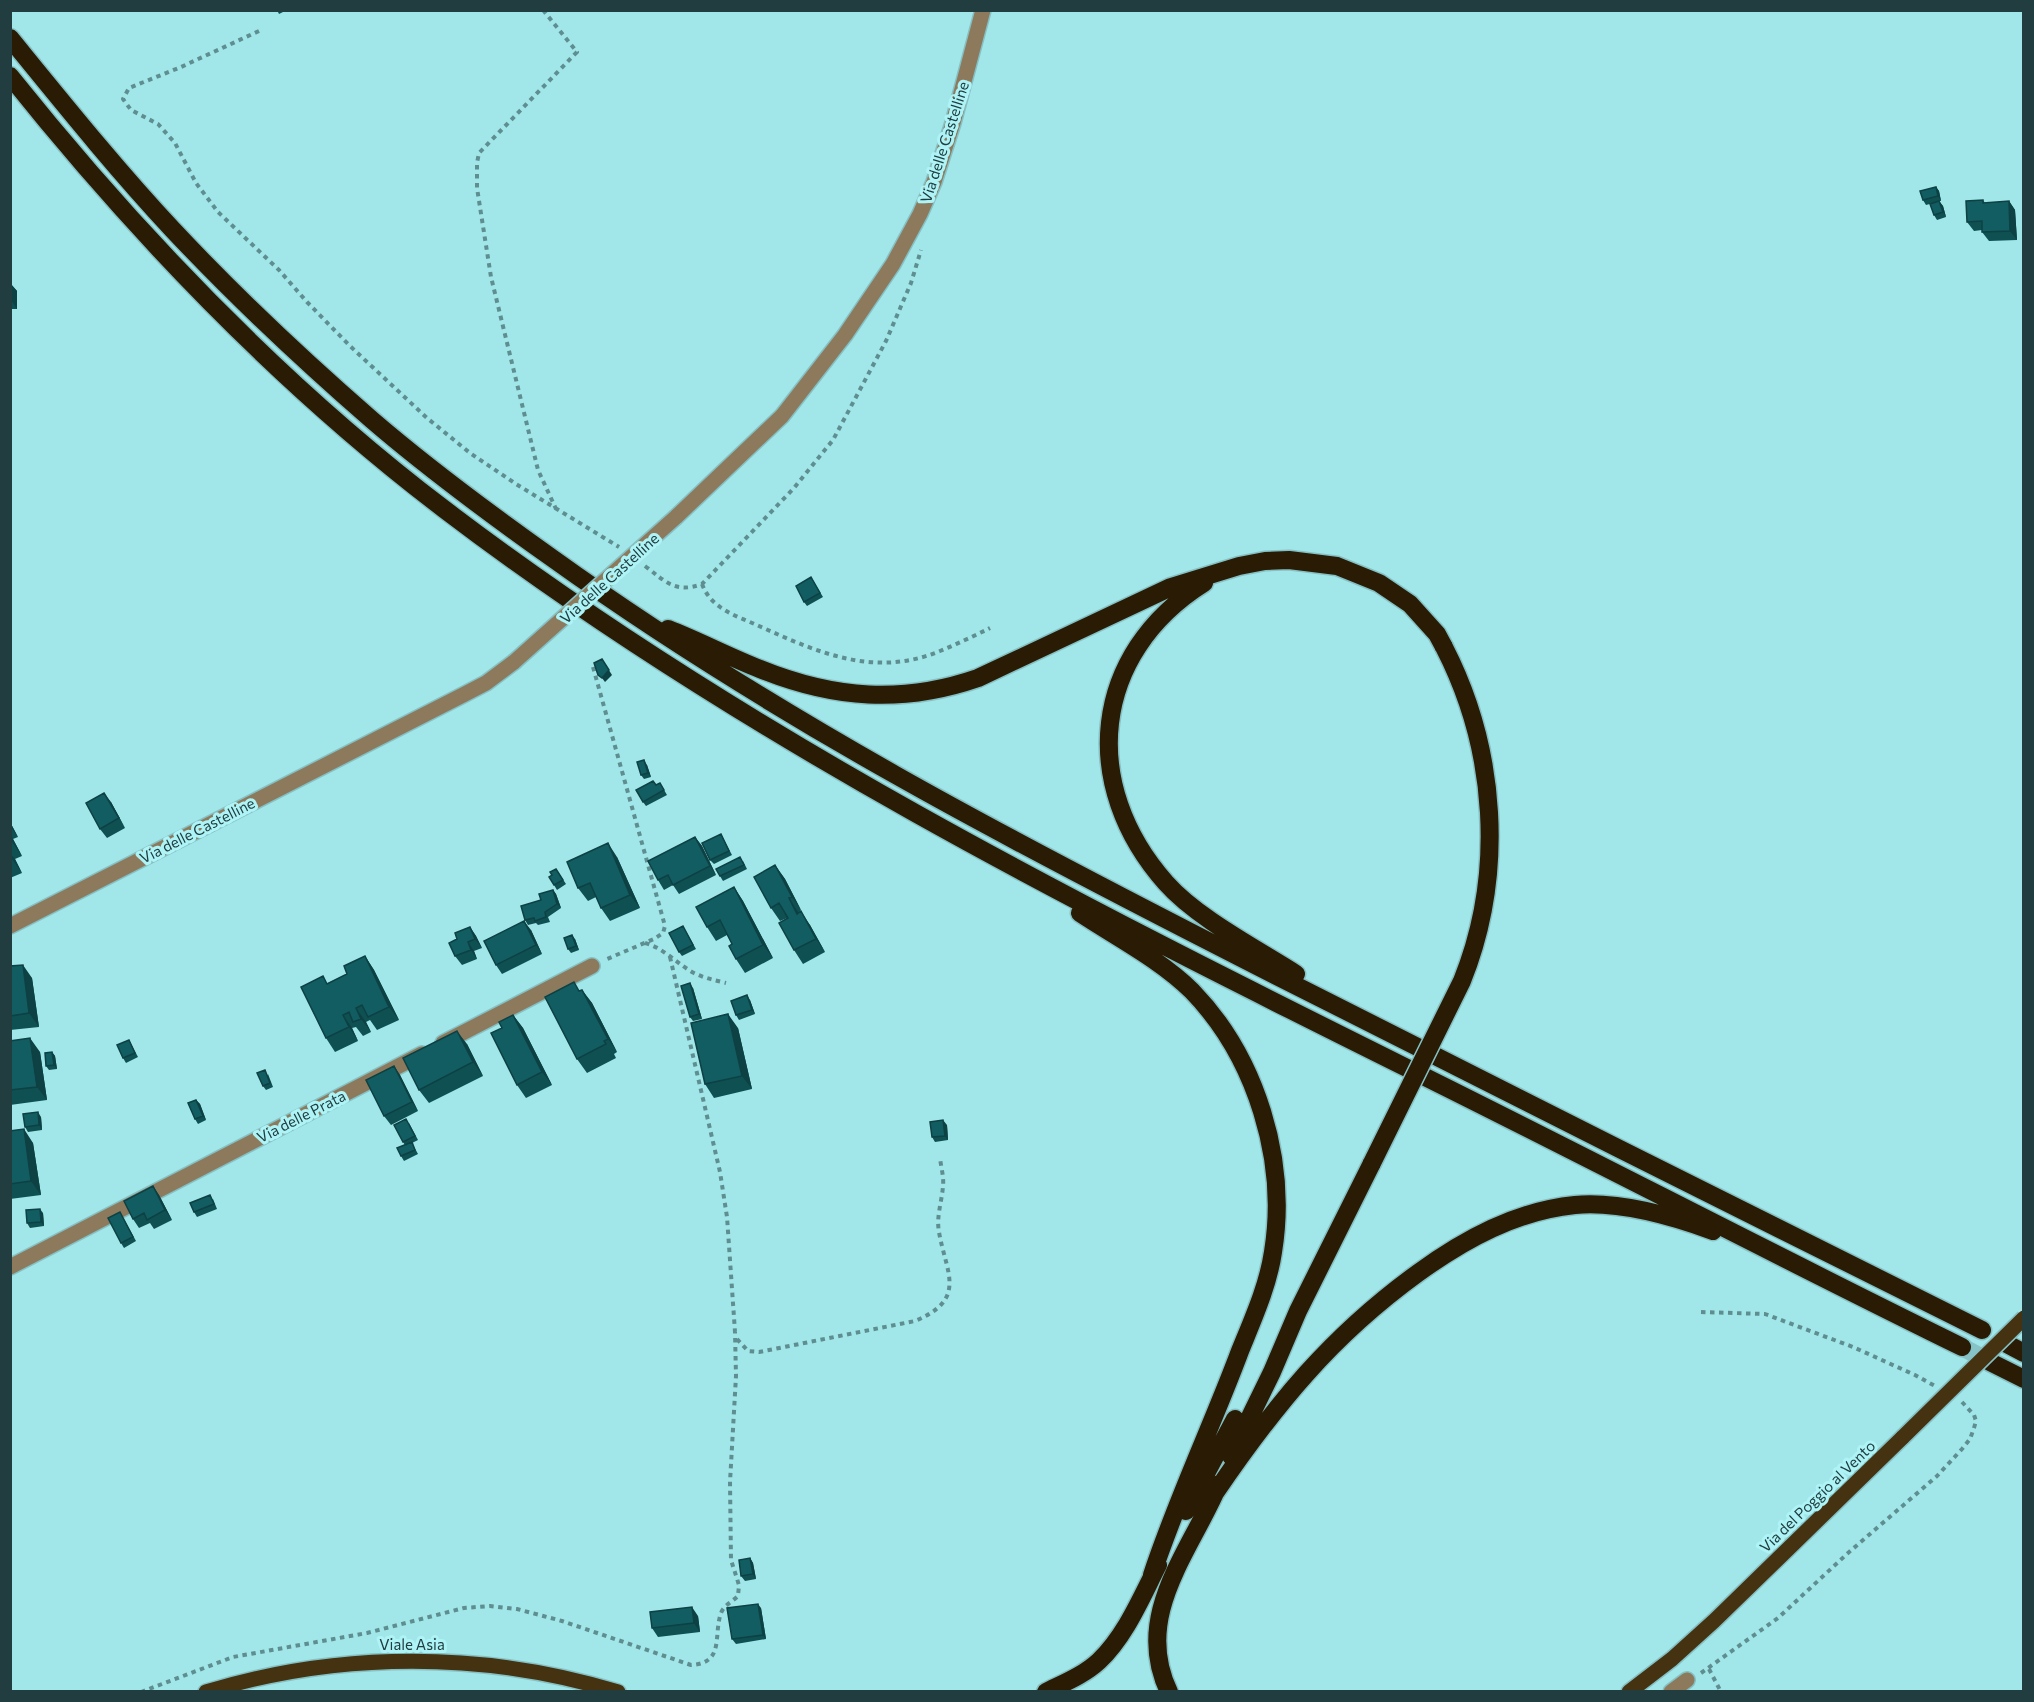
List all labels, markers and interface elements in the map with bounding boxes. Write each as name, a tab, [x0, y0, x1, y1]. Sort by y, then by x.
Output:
street label: Via delle Castelline	[916, 79, 972, 205]
street label: Via delle Castelline	[556, 529, 662, 627]
street label: Via delle Castelline	[136, 793, 258, 867]
street label: Via delle Prata	[254, 1086, 348, 1146]
street label: Via del Poggio al Vento	[1756, 1436, 1878, 1556]
street label: Viale Asia	[379, 1635, 445, 1653]

